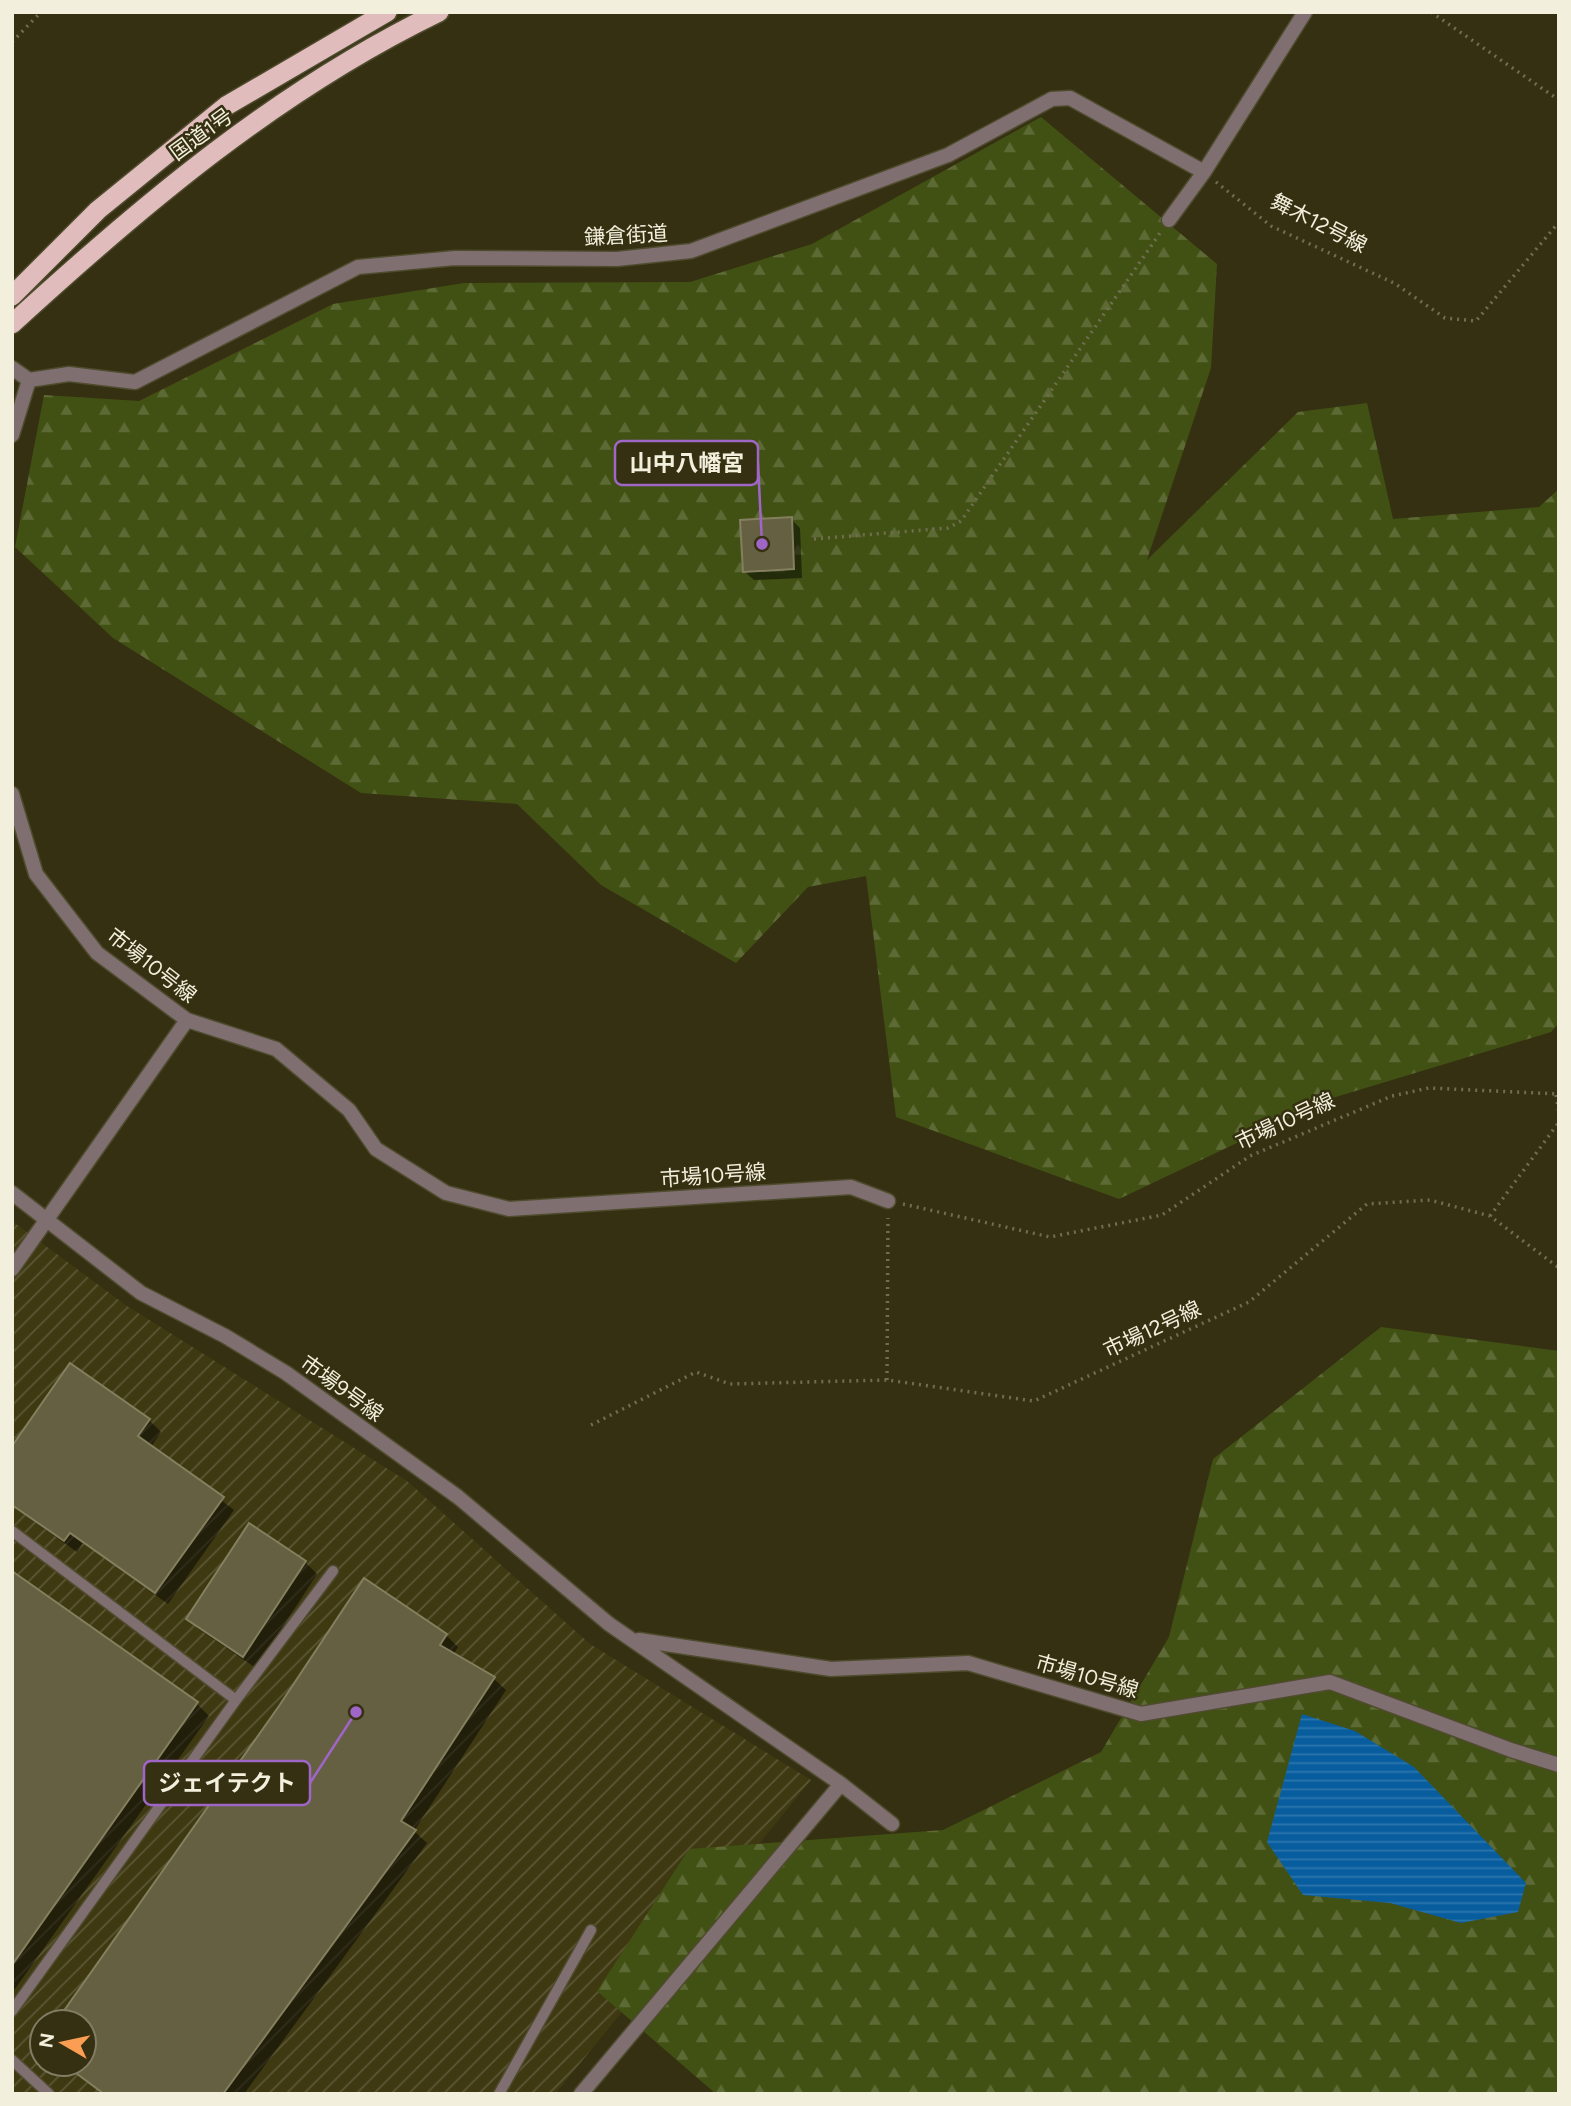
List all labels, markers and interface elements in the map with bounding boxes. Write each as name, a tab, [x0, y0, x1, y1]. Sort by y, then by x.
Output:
street label: 国道1号	[165, 103, 237, 165]
street label: 舞木12号線	[1267, 188, 1371, 258]
street label: 鎌倉街道	[583, 220, 669, 250]
callout: 山中八幡宮	[615, 441, 758, 485]
text: 山中八幡宮	[630, 449, 745, 477]
street label: 市場10号線	[102, 922, 202, 1008]
street label: 市場10号線	[1232, 1087, 1338, 1155]
street label: 市場10号線	[659, 1159, 767, 1191]
street label: 市場12号線	[1099, 1296, 1205, 1362]
street label: 市場9号線	[296, 1350, 388, 1426]
street label: 市場10号線	[1033, 1649, 1141, 1703]
callout: ジェイテクト	[144, 1761, 310, 1805]
text: ジェイテクト	[158, 1769, 296, 1797]
north arrow	[28, 2008, 98, 2078]
text: N	[34, 2031, 59, 2049]

